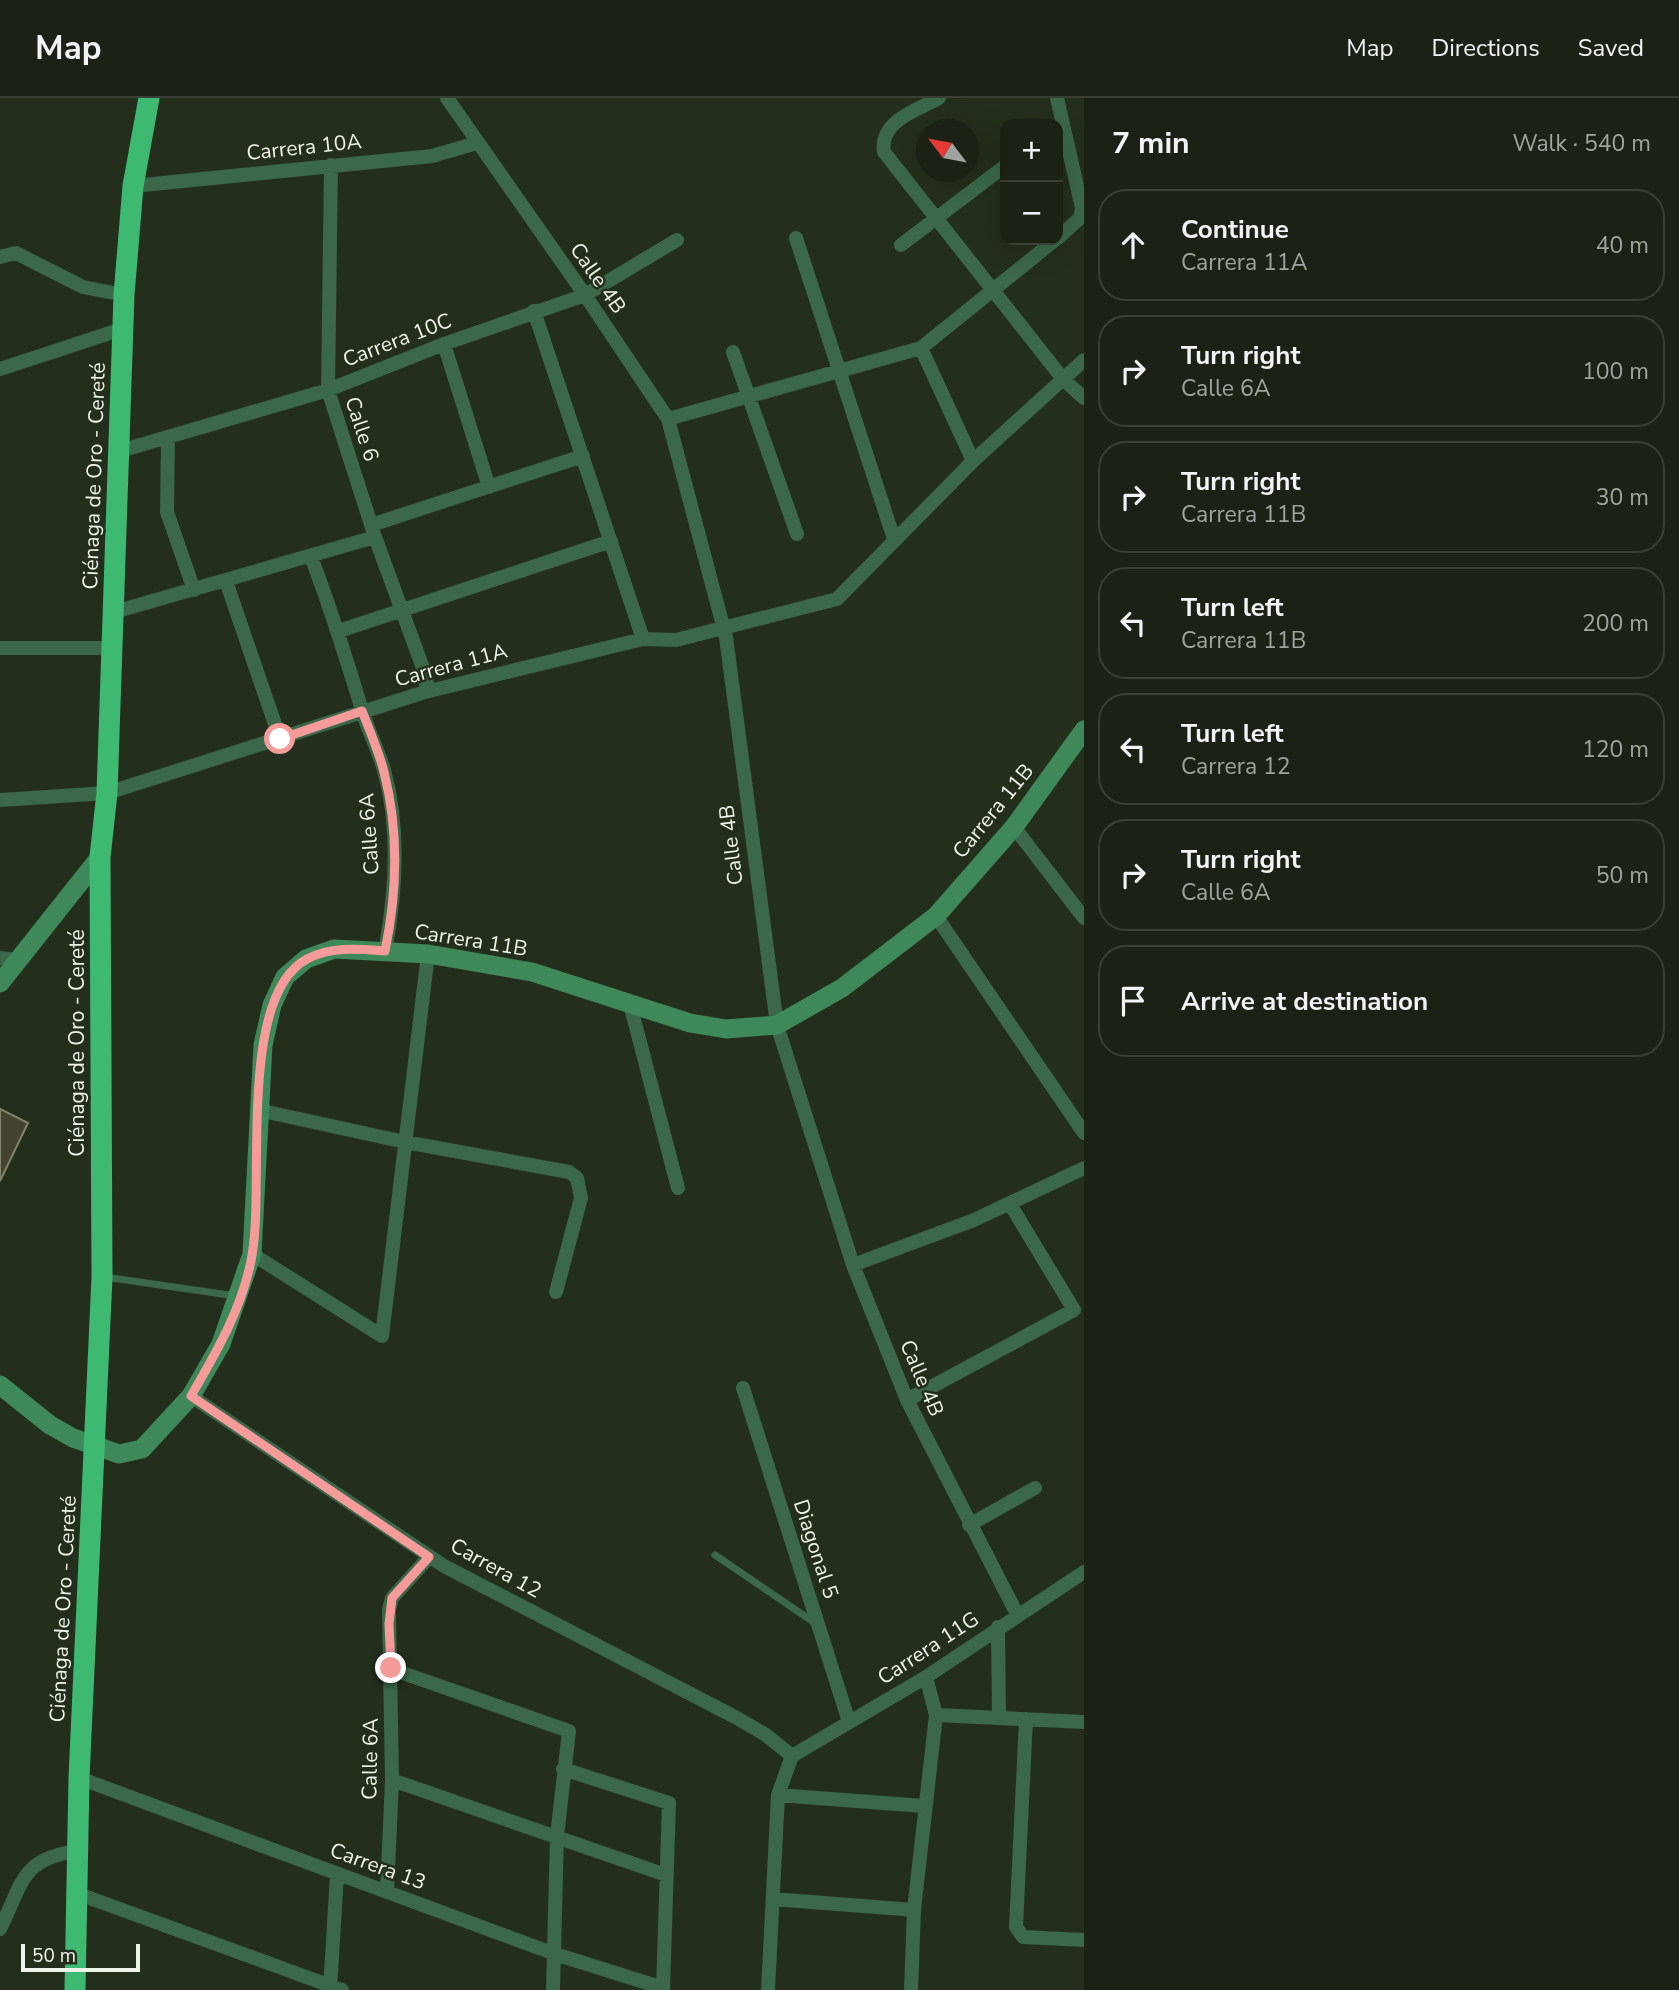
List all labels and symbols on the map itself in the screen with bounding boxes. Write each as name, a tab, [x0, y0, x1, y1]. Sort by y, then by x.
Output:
north arrow	[916, 119, 979, 182]
street label: Carrera 10A	[245, 127, 363, 167]
street label: Calle 4B	[563, 237, 633, 319]
street label: Carrera 10C	[339, 306, 455, 374]
street label: Ciénaga de Oro - Cereté	[76, 362, 112, 590]
street label: Calle 6	[338, 393, 386, 465]
street label: Carrera 11A	[392, 637, 510, 693]
route start	[264, 723, 295, 754]
street label: Carrera 11B	[946, 758, 1040, 864]
street label: Calle 6A	[352, 792, 386, 876]
street label: Calle 4B	[712, 803, 750, 887]
street label: Carrera 11B	[412, 917, 530, 963]
street label: Ciénaga de Oro - Cereté	[63, 929, 91, 1157]
street label: Calle 4B	[893, 1335, 951, 1421]
street label: Ciénaga de Oro - Cereté	[43, 1495, 83, 1723]
street label: Diagonal 5	[787, 1496, 845, 1602]
street label: Carrera 12	[445, 1531, 547, 1605]
street label: Carrera 11G	[872, 1605, 984, 1691]
route end	[375, 1652, 406, 1683]
street label: Calle 6A	[355, 1718, 385, 1800]
street label: Carrera 13	[326, 1836, 430, 1896]
scale bar	[21, 1941, 140, 1973]

